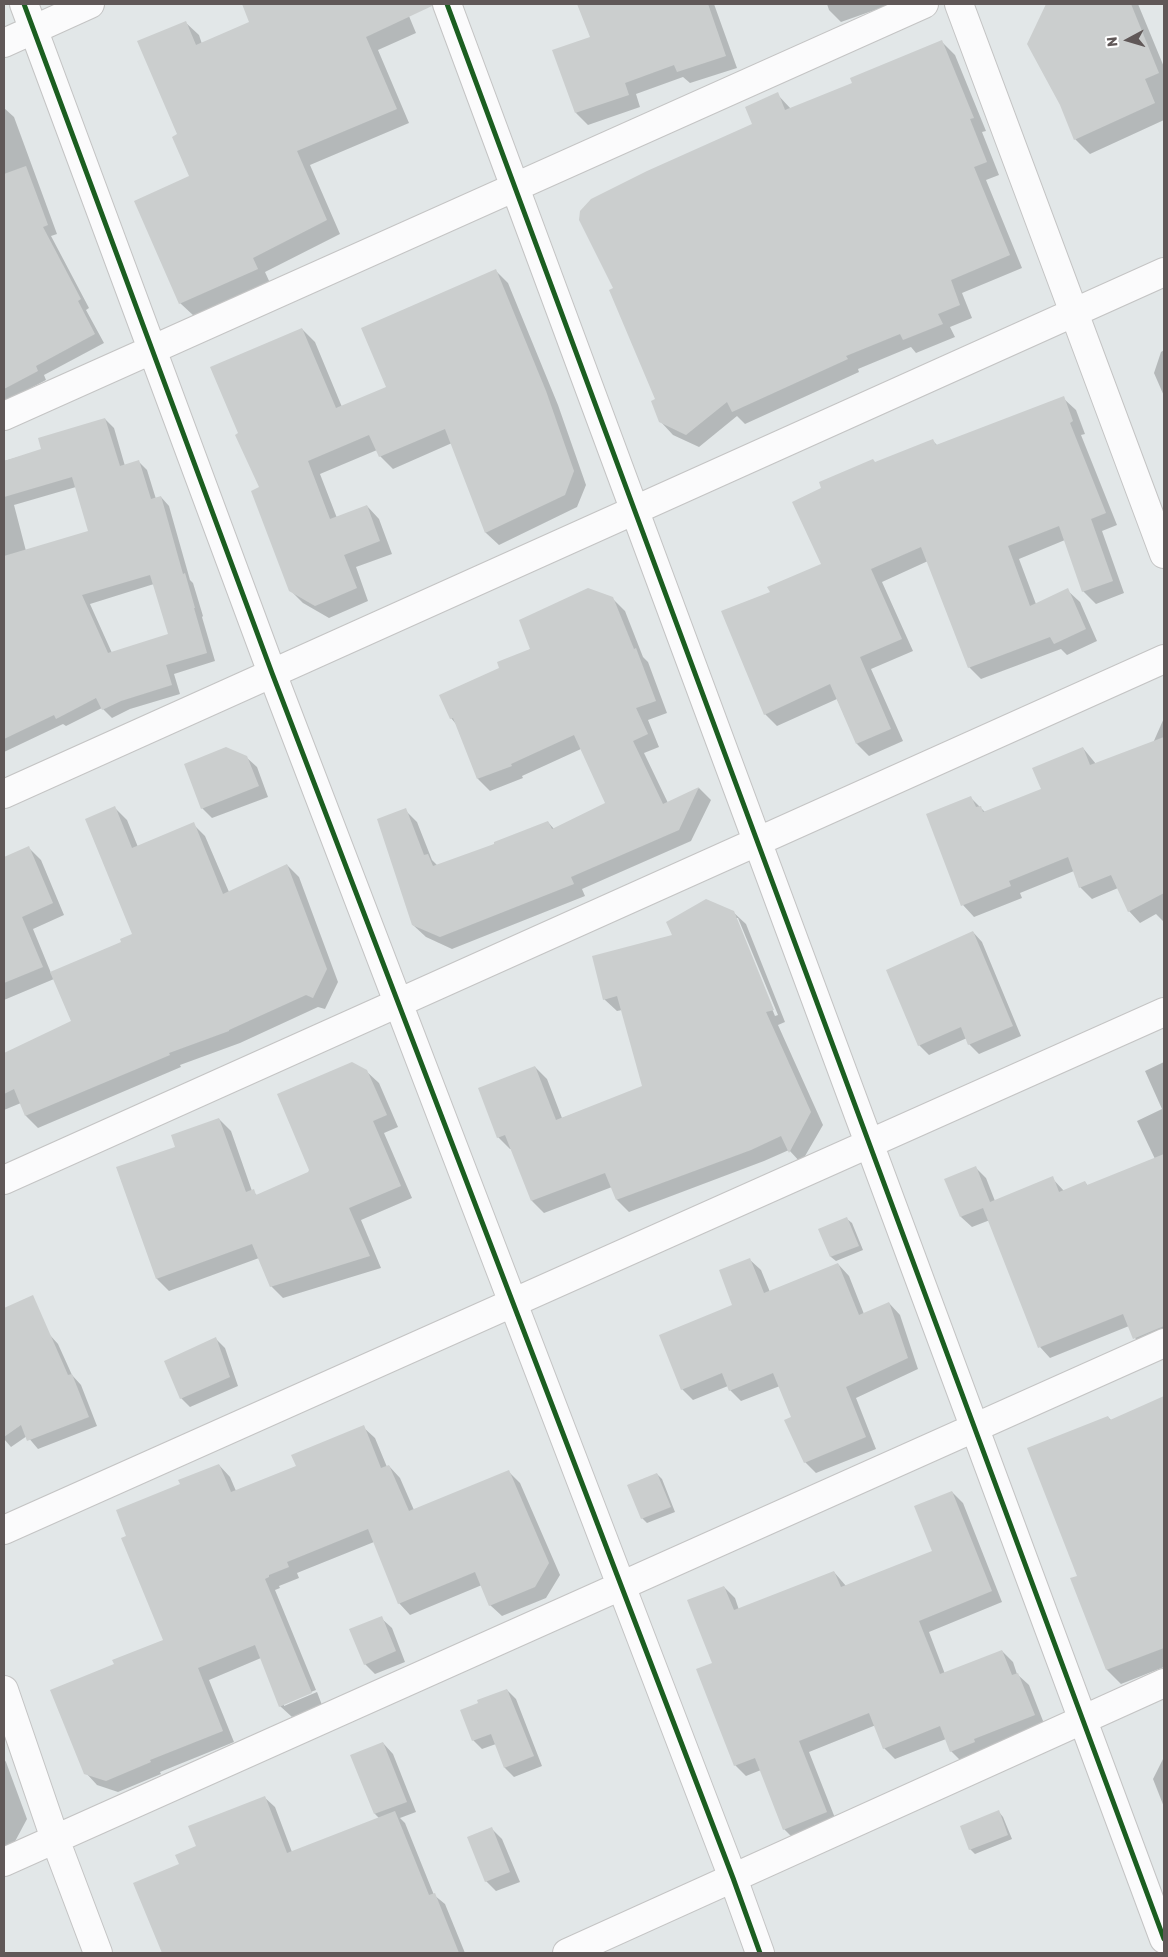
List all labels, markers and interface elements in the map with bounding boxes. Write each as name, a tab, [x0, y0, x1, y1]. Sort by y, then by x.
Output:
north arrow	[1103, 15, 1153, 65]
text: N	[1104, 36, 1122, 48]

